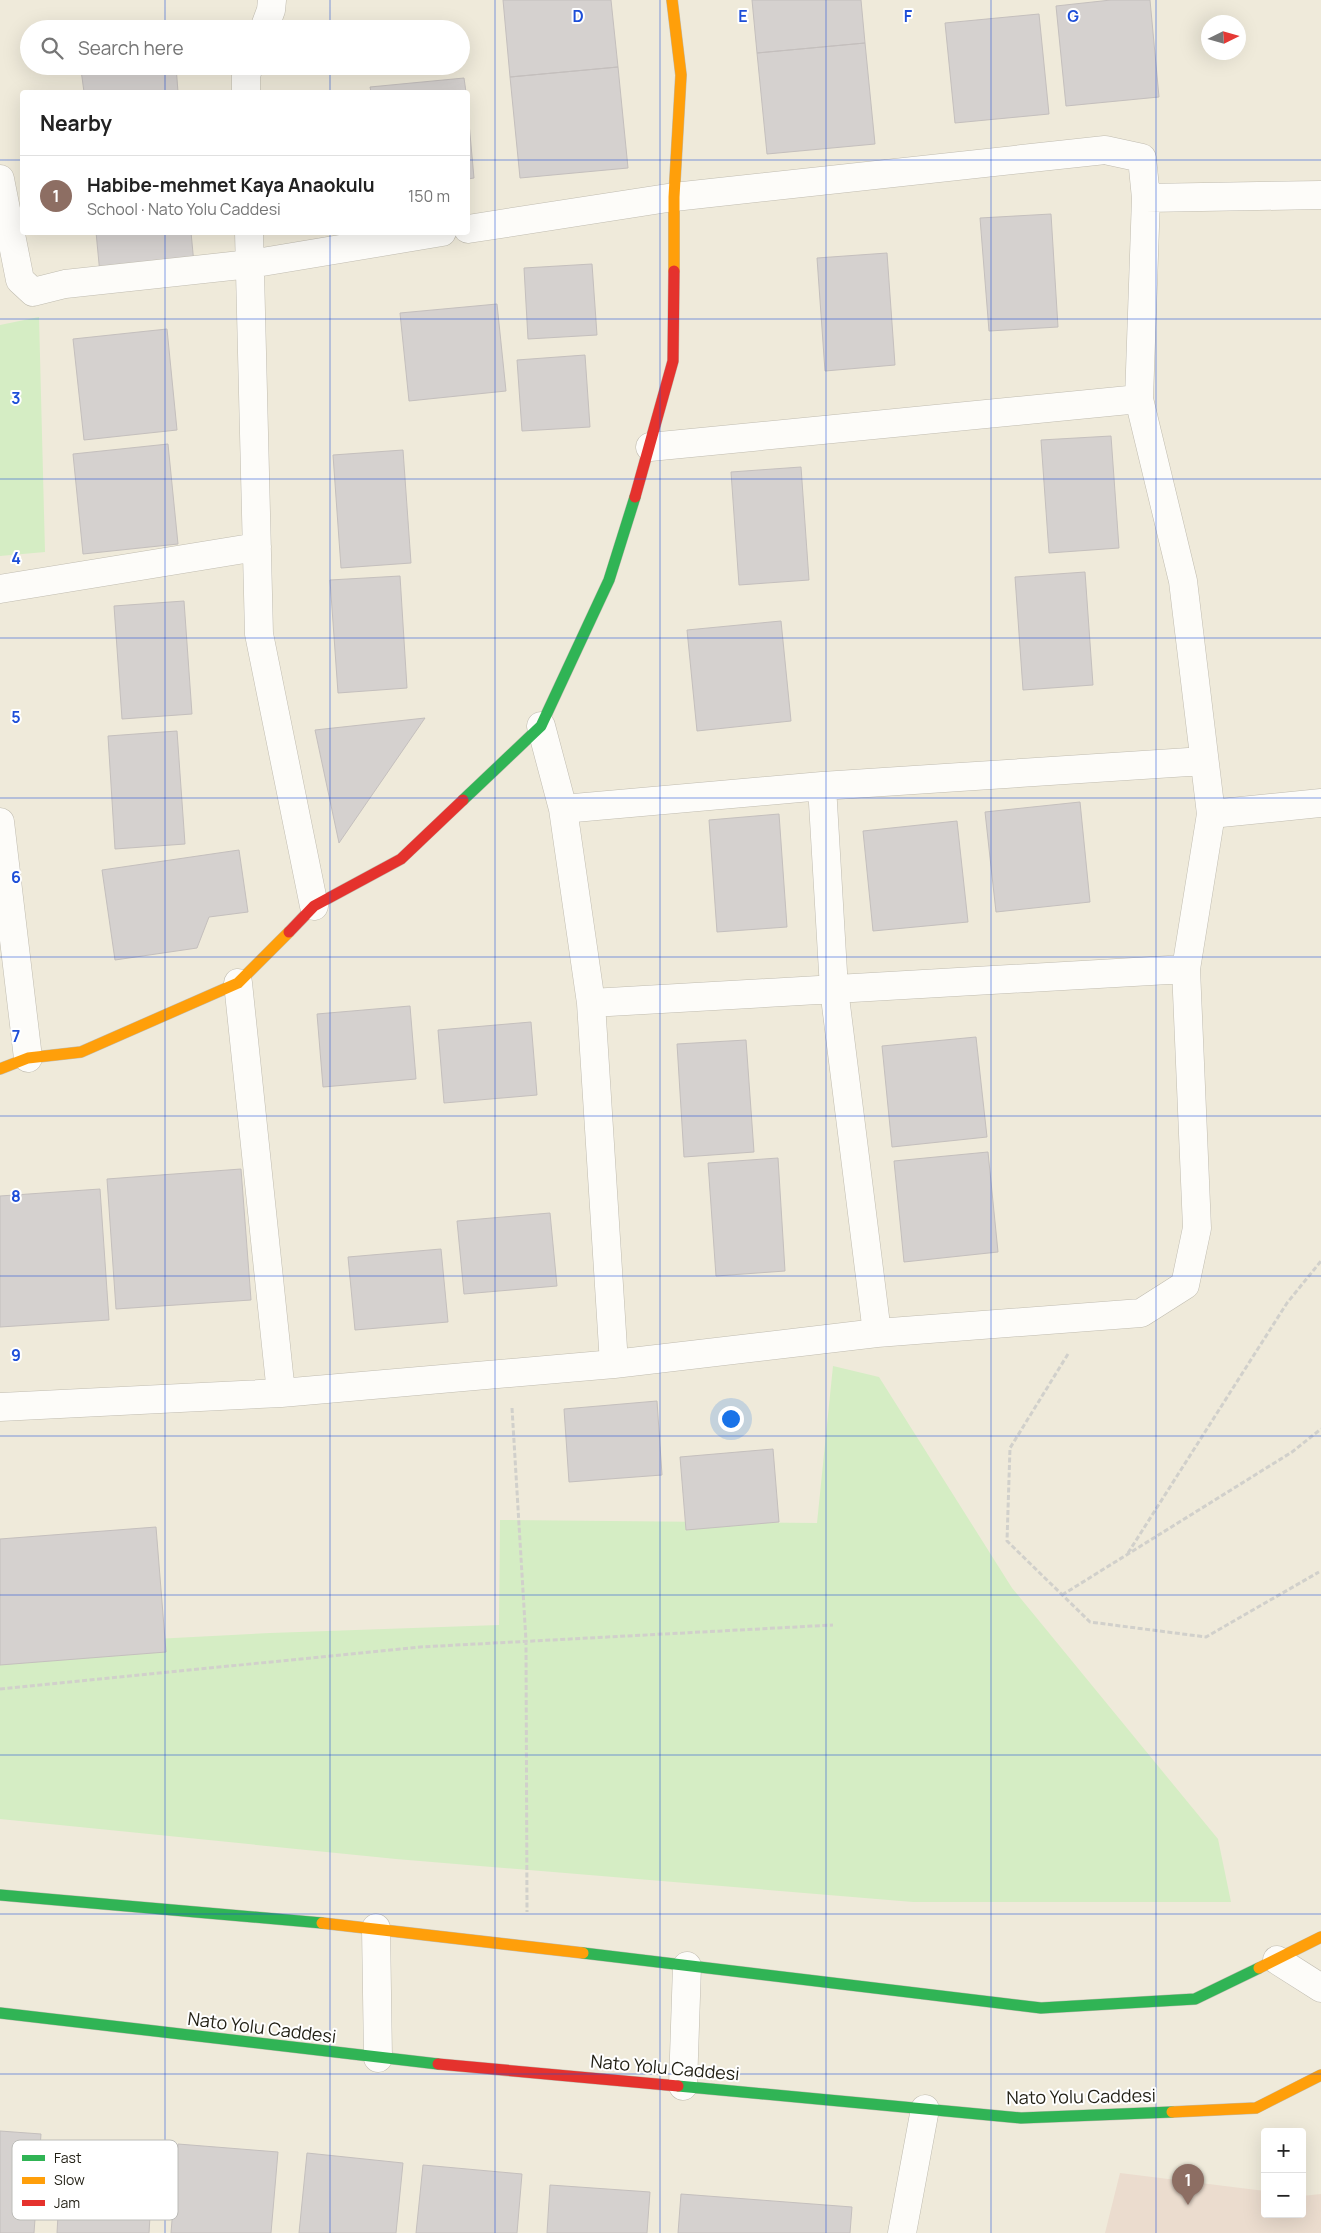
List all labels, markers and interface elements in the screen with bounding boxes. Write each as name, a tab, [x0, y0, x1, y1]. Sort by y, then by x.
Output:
text: D	[572, 5, 584, 27]
text: E	[738, 5, 748, 27]
text: F	[904, 5, 913, 27]
text: G	[1067, 5, 1079, 27]
north arrow	[1201, 15, 1246, 60]
search box	[20, 20, 470, 75]
icon: search	[38, 34, 66, 62]
text: Search here	[78, 35, 184, 61]
text: Nearby	[40, 109, 112, 137]
text: Habibe-mehmet Kaya Anaokulu	[87, 172, 375, 198]
text: 1	[52, 185, 60, 207]
text: 150 m	[408, 185, 450, 207]
text: School · Nato Yolu Caddesi	[87, 198, 281, 220]
text: 3	[11, 387, 21, 409]
text: 4	[11, 547, 21, 569]
text: 5	[11, 706, 21, 728]
text: 6	[11, 866, 21, 888]
text: 7	[12, 1025, 20, 1047]
text: 8	[11, 1185, 21, 1207]
text: 9	[11, 1344, 21, 1366]
your location	[718, 1406, 744, 1432]
street label: Nato Yolu Caddesi	[186, 2006, 338, 2048]
street label: Nato Yolu Caddesi	[589, 2049, 741, 2085]
street label: Nato Yolu Caddesi	[1006, 2083, 1156, 2109]
map controls	[1261, 2128, 1306, 2218]
button: +	[1261, 2128, 1306, 2173]
legend	[12, 2140, 178, 2220]
text: Fast	[54, 2148, 82, 2167]
pin: 1	[1172, 2164, 1204, 2205]
text: Slow	[54, 2170, 85, 2189]
button: −	[1261, 2173, 1306, 2218]
text: Jam	[54, 2193, 80, 2212]

